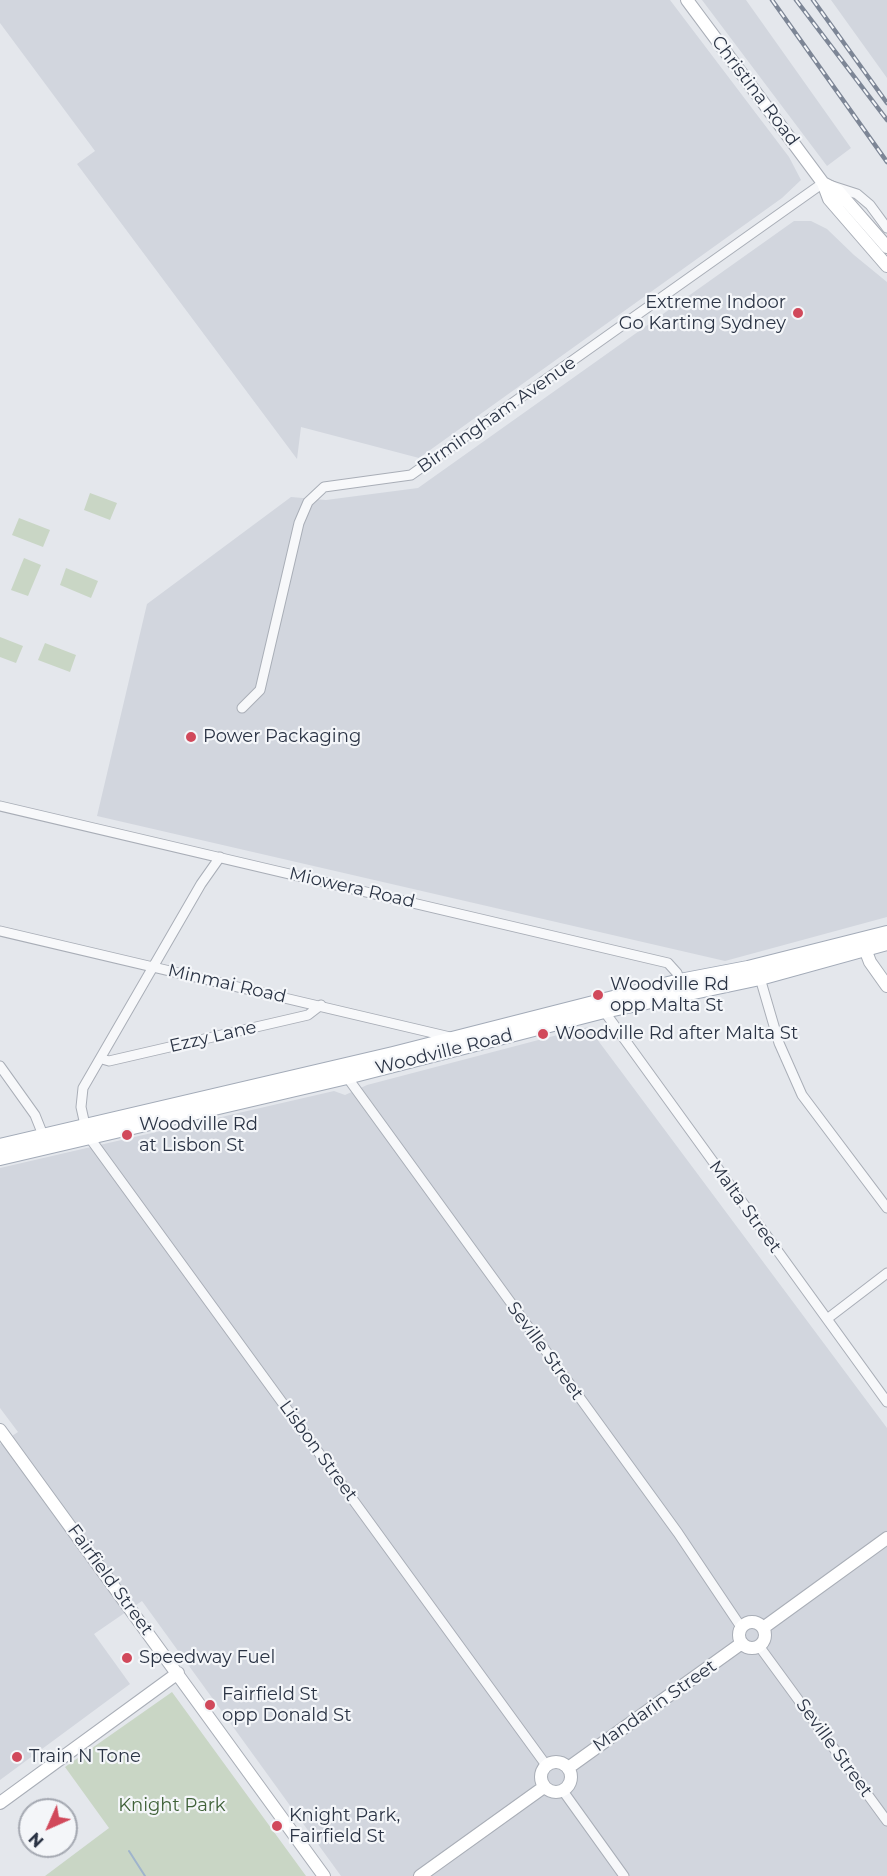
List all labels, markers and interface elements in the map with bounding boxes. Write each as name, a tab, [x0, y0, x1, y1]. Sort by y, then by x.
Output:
street label: Christina Road	[707, 32, 803, 150]
place label: Extreme Indoor Go Karting Sydney	[619, 292, 786, 334]
marker: Extreme Indoor Go Karting Sydney	[791, 306, 805, 320]
street label: Birmingham Avenue	[414, 352, 580, 478]
place label: Power Packaging	[203, 726, 361, 748]
marker: Power Packaging	[184, 730, 198, 744]
street label: Miowera Road	[287, 863, 417, 913]
street label: Minmai Road	[166, 960, 288, 1008]
place label: Woodville Rd opp Malta St	[610, 974, 729, 1016]
marker: Woodville Rd opp Malta St	[591, 988, 605, 1002]
street label: Ezzy Lane	[167, 1017, 259, 1057]
place label: Woodville Rd after Malta St	[555, 1023, 798, 1045]
street label: Woodville Road	[373, 1024, 515, 1080]
marker: Woodville Rd after Malta St	[536, 1027, 550, 1041]
place label: Woodville Rd at Lisbon St	[139, 1114, 258, 1156]
marker: Woodville Rd at Lisbon St	[120, 1128, 134, 1142]
street label: Malta Street	[704, 1156, 786, 1258]
street label: Seville Street	[502, 1298, 588, 1404]
street label: Lisbon Street	[274, 1397, 362, 1505]
street label: Fairfield Street	[62, 1520, 158, 1640]
place label: Speedway Fuel	[139, 1647, 275, 1669]
marker: Speedway Fuel	[120, 1651, 134, 1665]
street label: Mandarin Street	[589, 1655, 721, 1757]
place label: Fairfield St opp Donald St	[222, 1684, 351, 1726]
street label: Seville Street	[791, 1695, 877, 1801]
marker: Fairfield St opp Donald St	[203, 1698, 217, 1712]
place label: Train N Tone	[29, 1746, 141, 1768]
marker: Train N Tone	[10, 1750, 24, 1764]
park label: Knight Park	[118, 1795, 226, 1817]
north arrow	[18, 1798, 78, 1858]
place label: Knight Park, Fairfield St	[289, 1805, 400, 1848]
marker: Knight Park, Fairfield St	[270, 1819, 284, 1833]
text: N	[25, 1828, 48, 1851]

